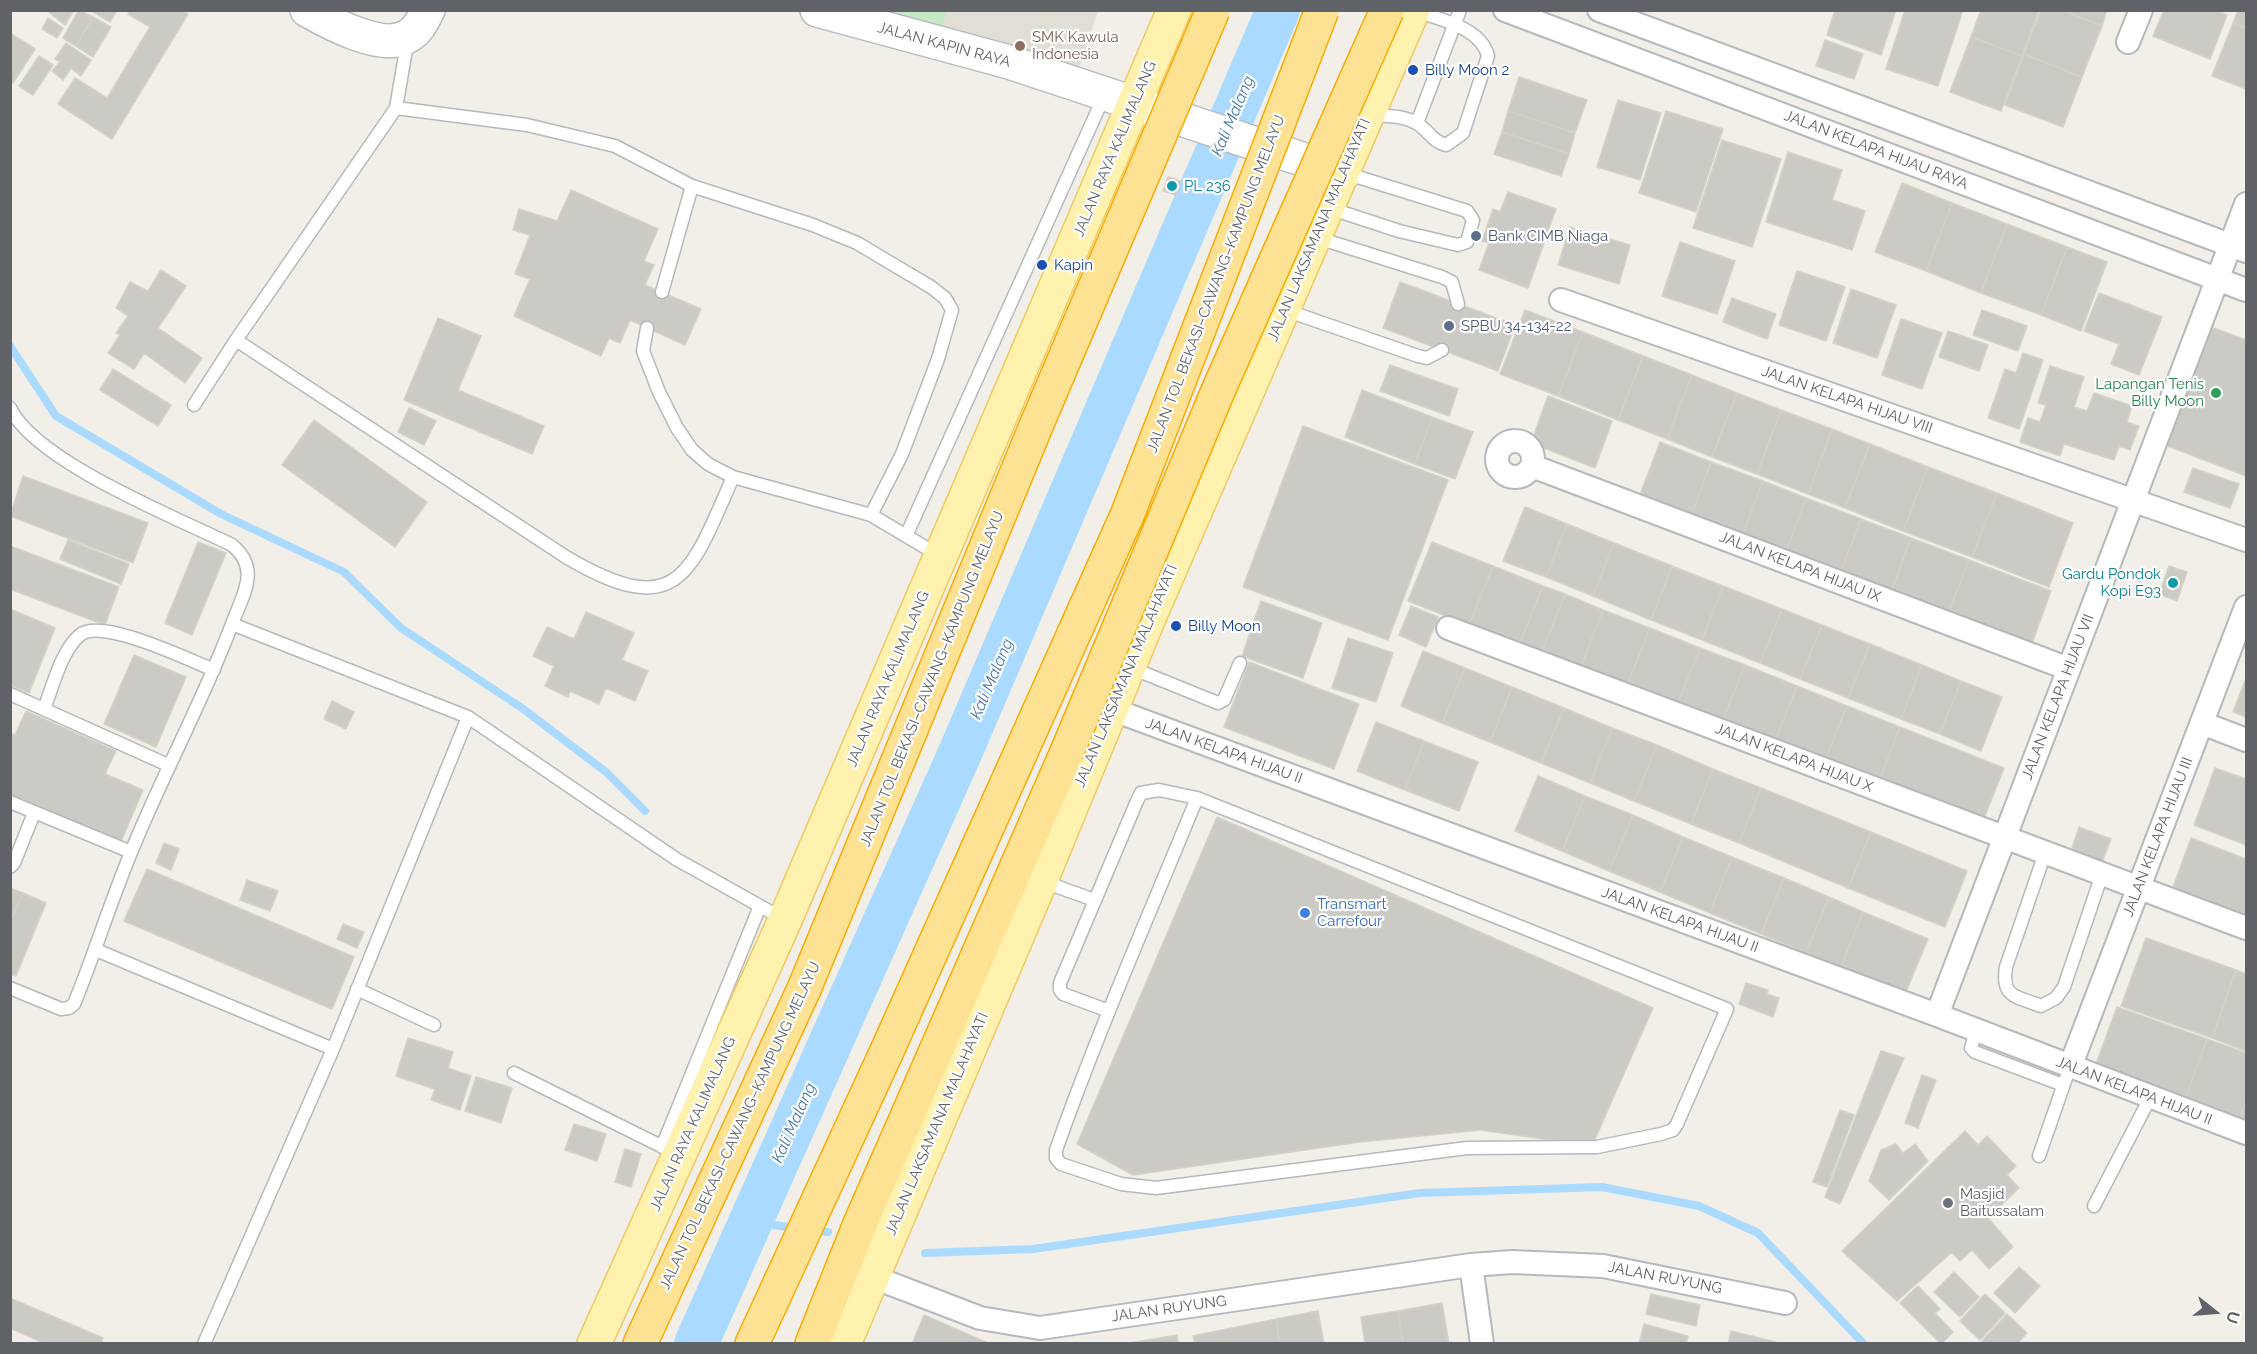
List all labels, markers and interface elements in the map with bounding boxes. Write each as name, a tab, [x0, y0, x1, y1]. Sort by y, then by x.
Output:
street label: JALAN KAPIN RAYA	[875, 19, 1013, 71]
place label: SMK Kawula Indonesia	[1032, 28, 1119, 63]
marker: SMK Kawula Indonesia	[1013, 39, 1027, 53]
street label: JALAN RAYA KALIMALANG	[1070, 58, 1160, 240]
place label: Billy Moon 2	[1425, 61, 1509, 79]
marker: Billy Moon 2	[1406, 63, 1420, 77]
water label: Kali Malang	[1207, 73, 1259, 159]
street label: JALAN KELAPA HIJAU RAYA	[1781, 107, 1971, 193]
street label: JALAN TOL BEKASI–CAWANG–KAMPUNG MELAYU	[1143, 113, 1289, 455]
street label: JALAN LAKSAMANA MALAHAYATI	[1264, 116, 1374, 344]
place label: PL 236	[1184, 177, 1231, 195]
marker: PL 236	[1165, 179, 1179, 193]
place label: Bank CIMB Niaga	[1488, 227, 1608, 245]
marker: Bank CIMB Niaga	[1469, 229, 1483, 243]
place label: Kapin	[1054, 256, 1093, 274]
marker: Kapin	[1035, 258, 1049, 272]
place label: SPBU 34-134-22	[1461, 317, 1571, 335]
marker: SPBU 34-134-22	[1442, 319, 1456, 333]
street label: JALAN KELAPA HIJAU VIII	[1759, 362, 1935, 438]
place label: Lapangan Tenis Billy Moon	[2095, 375, 2204, 410]
marker: Lapangan Tenis Billy Moon	[2209, 386, 2223, 400]
street label: JALAN TOL BEKASI–CAWANG–KAMPUNG MELAYU	[856, 509, 1008, 849]
street label: JALAN KELAPA HIJAU IX	[1717, 528, 1883, 606]
street label: JALAN LAKSAMANA MALAHAYATI	[1071, 562, 1181, 790]
place label: Gardu Pondok Kopi E93	[2062, 565, 2161, 600]
marker: Gardu Pondok Kopi E93	[2166, 576, 2180, 590]
street label: JALAN RAYA KALIMALANG	[843, 588, 933, 770]
street label: JALAN KELAPA HIJAU VII	[2018, 612, 2098, 782]
place label: Billy Moon	[1188, 617, 1261, 635]
marker: Billy Moon	[1169, 619, 1183, 633]
water label: Kali Malang	[966, 636, 1018, 722]
street label: JALAN KELAPA HIJAU II	[1143, 714, 1305, 788]
street label: JALAN KELAPA HIJAU X	[1712, 720, 1876, 796]
street label: JALAN KELAPA HIJAU III	[2119, 755, 2197, 919]
street label: JALAN KELAPA HIJAU II	[1599, 883, 1761, 957]
place label: Transmart Carrefour	[1317, 895, 1386, 930]
marker: Transmart Carrefour	[1298, 906, 1312, 920]
street label: JALAN TOL BEKASI–CAWANG–KAMPUNG MELAYU	[656, 959, 824, 1293]
street label: JALAN LAKSAMANA MALAHAYATI	[882, 1010, 992, 1238]
street label: JALAN RAYA KALIMALANG	[646, 1034, 740, 1214]
street label: JALAN KELAPA HIJAU II	[2053, 1053, 2215, 1129]
water label: Kali Malang	[768, 1080, 820, 1166]
place label: Masjid Baitussalam	[1960, 1185, 2044, 1220]
marker: Masjid Baitussalam	[1941, 1196, 1955, 1210]
street label: JALAN RUYUNG	[1606, 1258, 1724, 1298]
north arrow	[2185, 1282, 2245, 1342]
street label: JALAN RUYUNG	[1110, 1292, 1228, 1326]
text: U	[2222, 1309, 2244, 1326]

